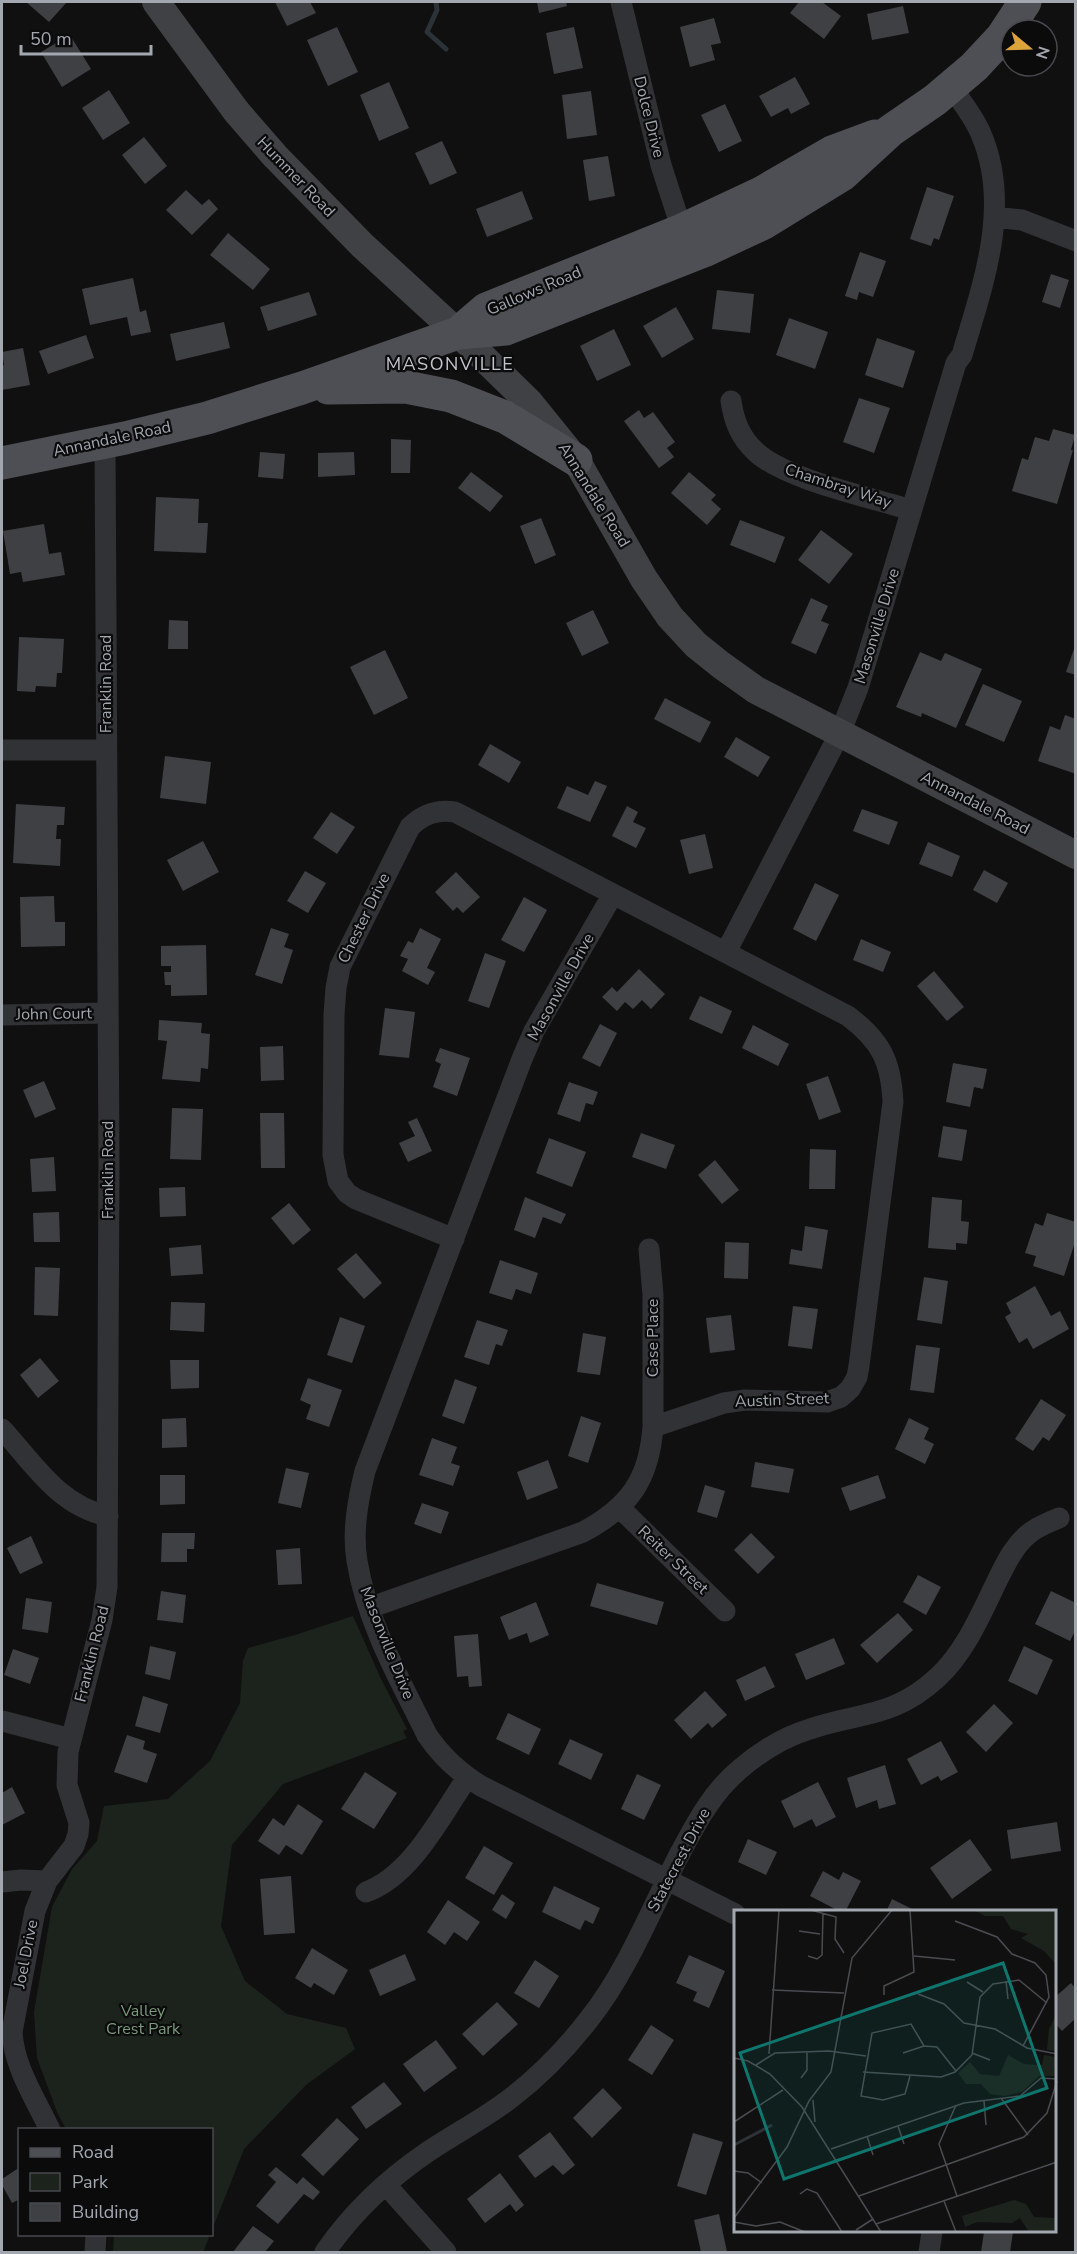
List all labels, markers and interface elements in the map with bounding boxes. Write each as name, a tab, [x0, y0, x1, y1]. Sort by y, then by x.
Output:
scale bar	[21, 18, 152, 56]
north arrow	[999, 18, 1059, 78]
text: 50 m	[30, 27, 72, 51]
text: N	[1030, 43, 1055, 62]
street label: Dolce Drive	[628, 74, 670, 160]
street label: Hummer Road	[252, 132, 340, 222]
street label: Gallows Road	[483, 261, 585, 321]
district label: MASONVILLE	[386, 352, 514, 376]
street label: Annandale Road	[51, 416, 173, 462]
street label: Annandale Road	[553, 438, 635, 552]
street label: Chambray Way	[782, 458, 895, 514]
street label: Masonville Drive	[849, 566, 905, 686]
street label: Franklin Road	[95, 635, 117, 733]
street label: Annandale Road	[917, 766, 1033, 840]
street label: Chester Drive	[333, 869, 395, 967]
street label: Masonville Drive	[522, 929, 600, 1045]
street label: John Court	[15, 1002, 93, 1026]
street label: Franklin Road	[97, 1121, 119, 1219]
street label: Case Place	[642, 1299, 664, 1377]
street label: Austin Street	[734, 1387, 830, 1413]
street label: Reiter Street	[633, 1521, 713, 1600]
street label: Masonville Drive	[354, 1583, 420, 1703]
street label: Franklin Road	[69, 1603, 115, 1705]
street label: Statecrest Drive	[642, 1804, 716, 1916]
inset map	[734, 1910, 1056, 2233]
street label: Joel Drive	[8, 1918, 43, 1991]
park label: Valley Crest Park	[106, 2000, 181, 2040]
legend	[18, 2128, 213, 2236]
text: Road	[72, 2140, 114, 2164]
text: Park	[72, 2170, 109, 2194]
text: Building	[72, 2200, 139, 2224]

